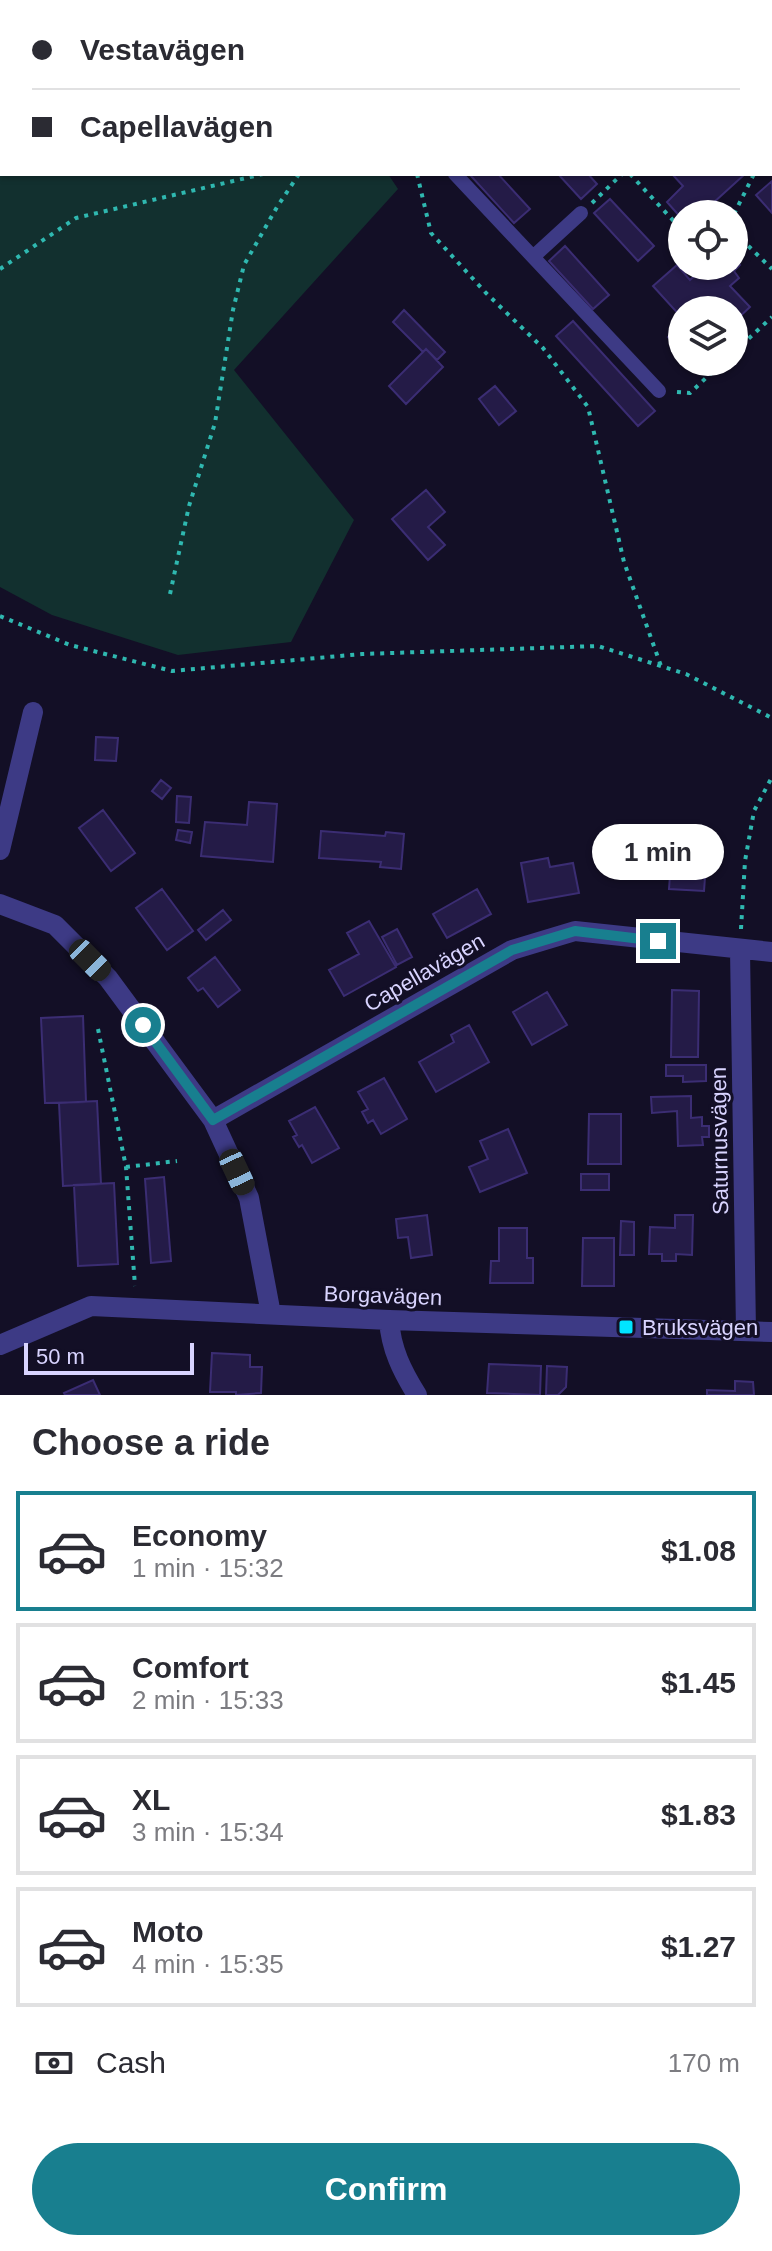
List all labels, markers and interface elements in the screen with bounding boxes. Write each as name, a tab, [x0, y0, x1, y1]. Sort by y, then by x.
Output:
text: Vestavägen	[80, 33, 245, 66]
text: Capellavägen	[80, 110, 273, 143]
map controls	[668, 200, 748, 376]
button: locate	[668, 200, 748, 280]
button: layers	[668, 296, 748, 376]
callout: 1 min	[592, 825, 724, 881]
text: 1 min	[624, 837, 692, 867]
route end	[640, 923, 676, 959]
street label: Capellavägen	[360, 928, 489, 1017]
car	[65, 935, 115, 985]
route start	[125, 1007, 161, 1043]
street label: Saturnusvägen	[706, 1067, 733, 1215]
car	[216, 1145, 258, 1199]
street label: Borgavägen	[323, 1281, 443, 1310]
place label: Bruksvägen	[642, 1315, 758, 1340]
marker: Bruksvägen	[617, 1318, 635, 1336]
scale bar	[24, 1339, 194, 1375]
text: 50 m	[36, 1344, 85, 1369]
text: Choose a ride	[32, 1422, 270, 1463]
icon: car	[36, 1515, 108, 1587]
text: Economy	[132, 1519, 267, 1552]
text: $1.08	[661, 1534, 736, 1567]
text: 1 min · 15:32	[132, 1553, 284, 1583]
icon: car	[36, 1647, 108, 1719]
text: Comfort	[132, 1651, 249, 1684]
text: $1.45	[661, 1666, 736, 1699]
text: 2 min · 15:33	[132, 1685, 284, 1715]
icon: car	[36, 1779, 108, 1851]
text: XL	[132, 1783, 170, 1816]
text: $1.83	[661, 1798, 736, 1831]
text: 3 min · 15:34	[132, 1817, 284, 1847]
icon: car	[36, 1911, 108, 1983]
text: Moto	[132, 1915, 204, 1948]
text: $1.27	[661, 1930, 736, 1963]
text: 4 min · 15:35	[132, 1949, 284, 1979]
icon: cash	[32, 2041, 76, 2085]
text: Cash	[96, 2046, 166, 2079]
text: 170 m	[668, 2048, 740, 2078]
button: Confirm	[32, 2143, 740, 2235]

